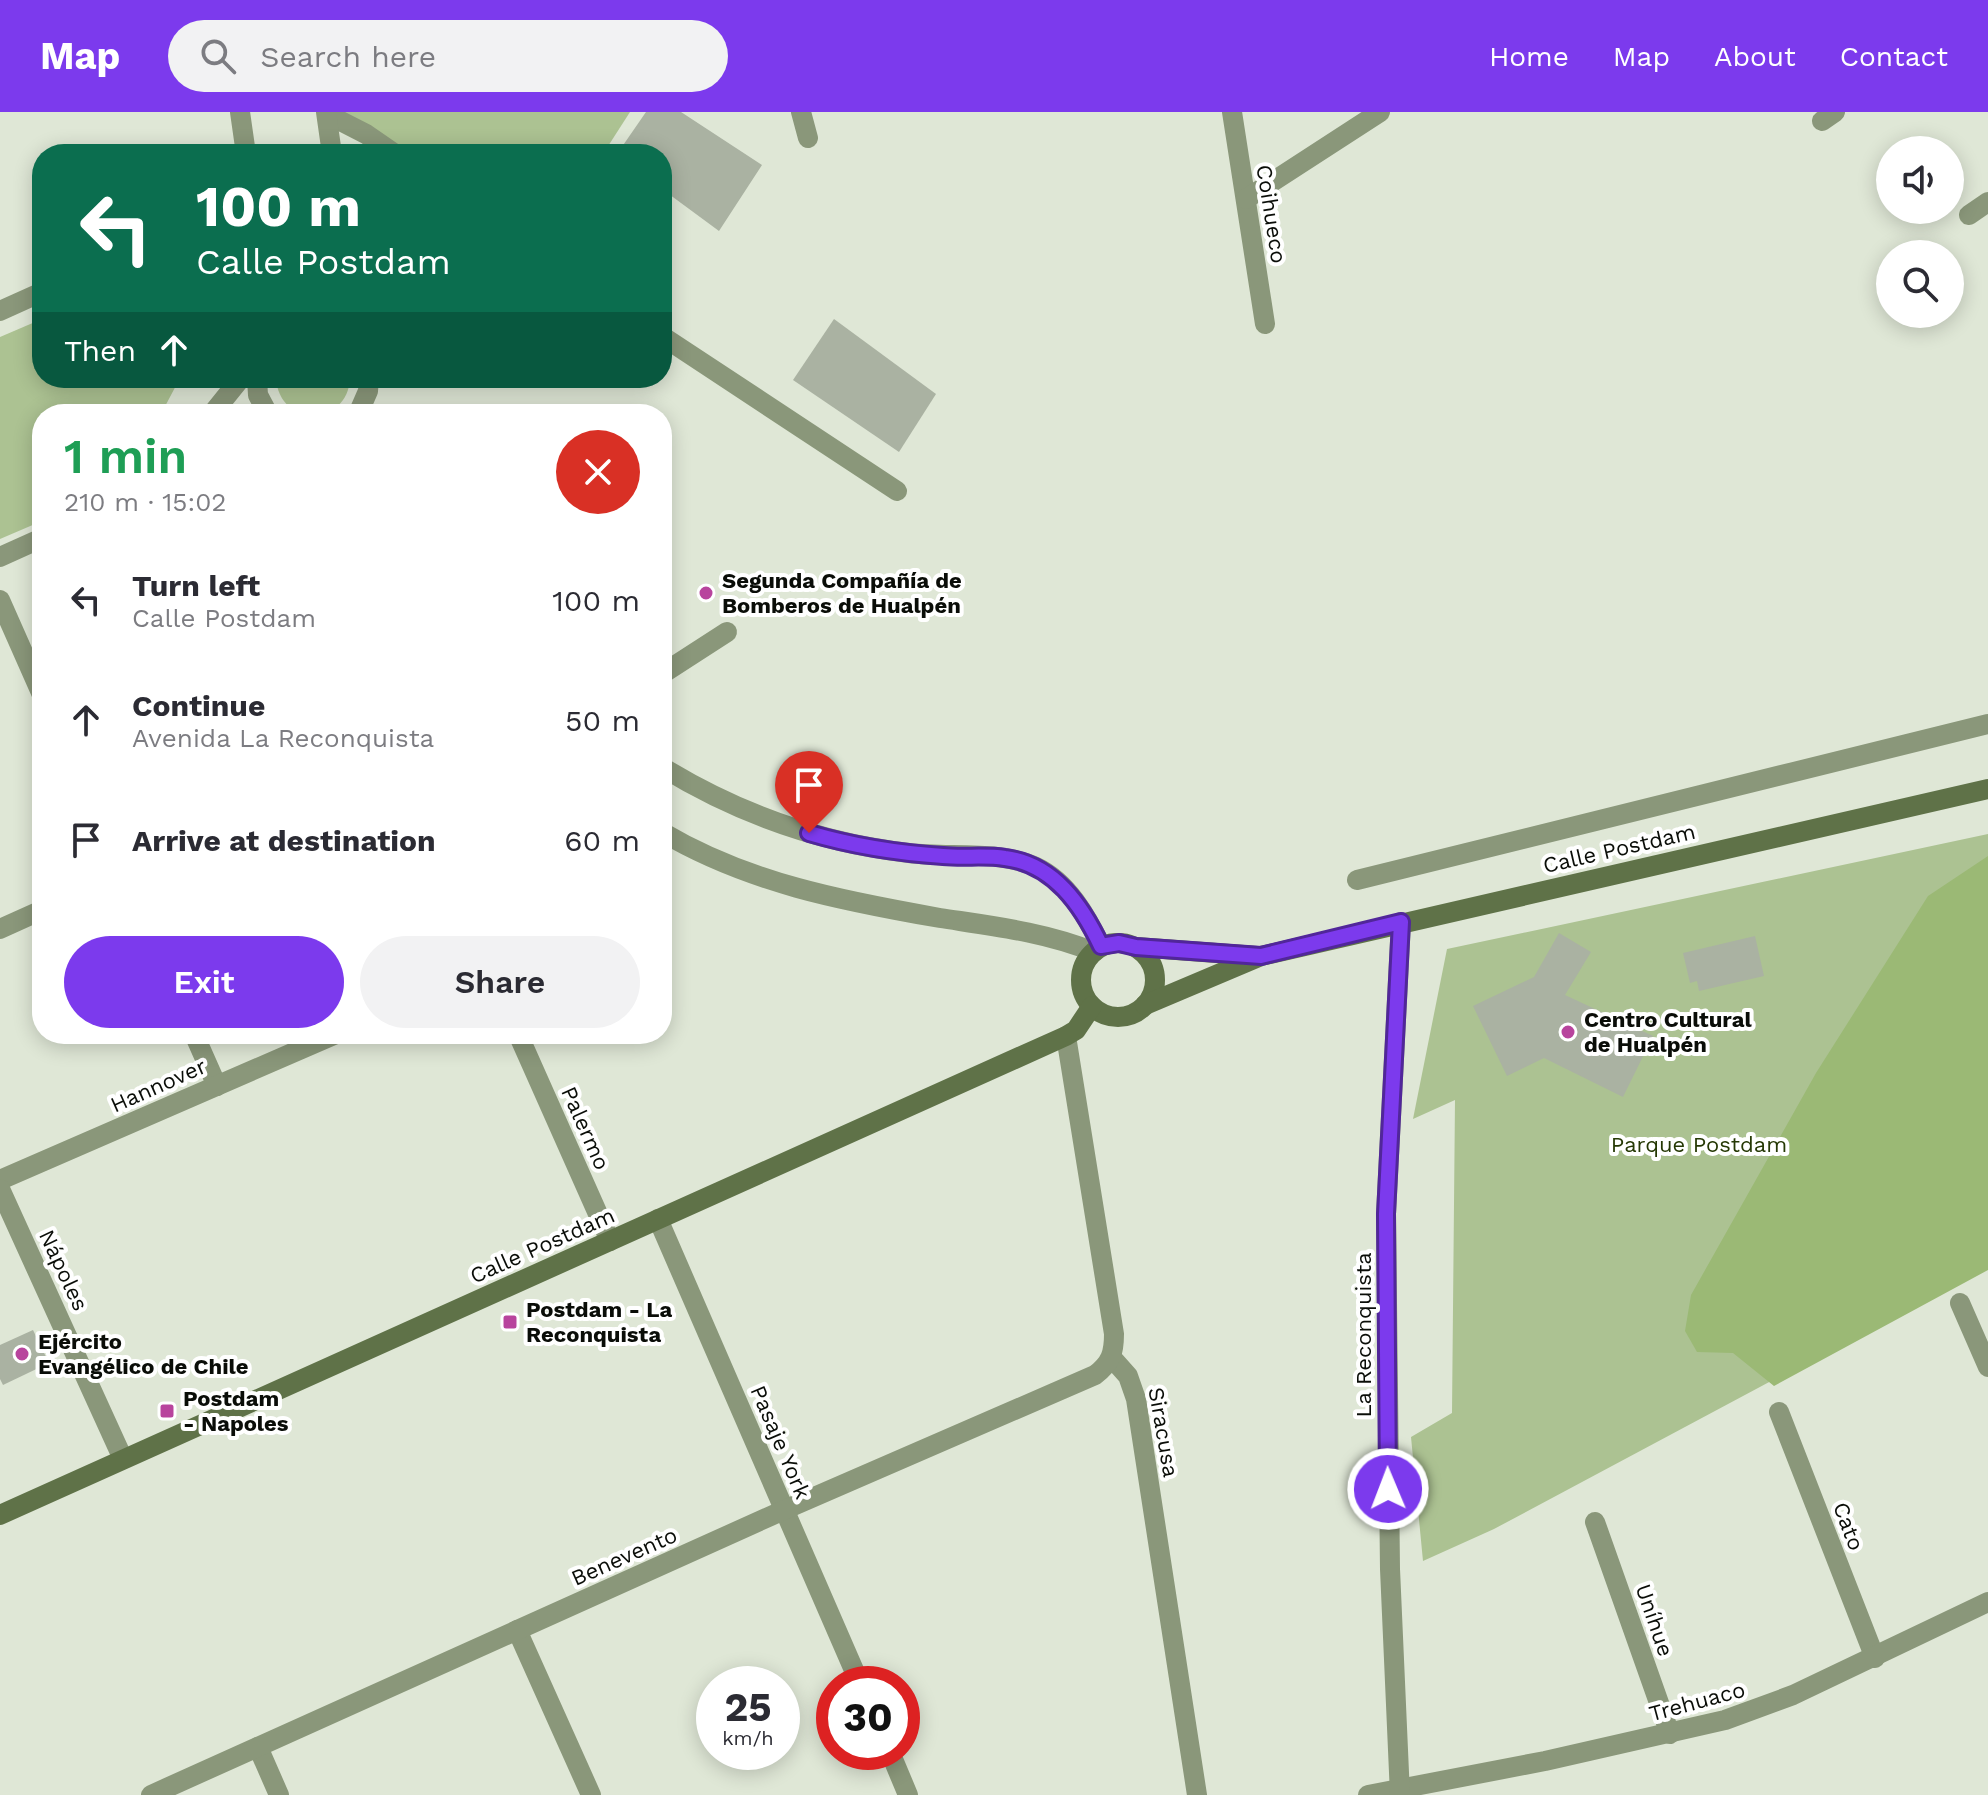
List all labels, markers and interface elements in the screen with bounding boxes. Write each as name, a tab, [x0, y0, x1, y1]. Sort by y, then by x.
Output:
search box	[168, 20, 728, 92]
text: Map	[40, 34, 120, 78]
icon: search	[196, 34, 240, 78]
text: Search here	[260, 39, 436, 74]
text: Home	[1489, 40, 1569, 73]
text: Map	[1613, 40, 1670, 73]
text: About	[1714, 40, 1796, 73]
text: Contact	[1840, 40, 1948, 73]
map controls	[1876, 136, 1964, 328]
button: sound	[1876, 136, 1964, 224]
street label: Coihueco	[1251, 163, 1292, 265]
text: 100 m	[196, 174, 361, 240]
icon: left	[64, 176, 168, 280]
button: search	[1876, 240, 1964, 328]
text: Calle Postdam	[196, 241, 451, 283]
icon: ahead	[152, 328, 196, 372]
text: Then	[64, 333, 136, 368]
text: 1 min	[64, 428, 187, 485]
button: close	[556, 430, 640, 514]
text: 210 m · 15:02	[64, 487, 227, 517]
text: Turn left	[132, 568, 260, 603]
place label: Segunda Compañía de Bomberos de Hualpén	[722, 568, 962, 618]
icon: left	[64, 578, 108, 622]
text: 100 m	[552, 583, 640, 618]
marker: Segunda Compañía de Bomberos de Hualpén	[697, 584, 715, 602]
text: Calle Postdam	[132, 603, 316, 633]
text: Continue	[132, 688, 265, 723]
icon: ahead	[64, 698, 108, 742]
text: 50 m	[565, 703, 640, 738]
text: Avenida La Reconquista	[132, 723, 434, 753]
pin	[775, 751, 843, 833]
icon: arrive	[787, 763, 831, 807]
icon: arrive	[64, 818, 108, 862]
street label: Calle Postdam	[1540, 819, 1698, 878]
text: Arrive at destination	[132, 823, 436, 858]
text: 60 m	[564, 823, 640, 858]
button: Exit	[64, 936, 344, 1028]
button: Share	[360, 936, 640, 1028]
place label: Centro Cultural de Hualpén	[1584, 1007, 1752, 1057]
marker: Centro Cultural de Hualpén	[1559, 1023, 1577, 1041]
street label: Hannover	[107, 1053, 210, 1118]
street label: Palermo	[556, 1083, 615, 1174]
park label: Parque Postdam	[1611, 1132, 1787, 1157]
street label: Calle Postdam	[466, 1202, 618, 1289]
street label: Nápoles	[34, 1226, 93, 1315]
street label: La Reconquista	[1351, 1252, 1376, 1418]
place label: Postdam - La Reconquista	[526, 1297, 673, 1347]
marker: Postdam - La Reconquista	[501, 1313, 519, 1331]
place label: Ejército Evangélico de Chile	[38, 1329, 248, 1379]
marker: Ejército Evangélico de Chile	[13, 1345, 31, 1363]
street label: Pasaje York	[745, 1382, 816, 1503]
street label: Siracusa	[1143, 1385, 1184, 1479]
place label: Postdam - Napoles	[183, 1386, 289, 1436]
marker: Postdam - Napoles	[158, 1402, 176, 1420]
position arrow	[1346, 1447, 1430, 1531]
street label: Cato	[1828, 1499, 1869, 1554]
street label: Benevento	[567, 1522, 681, 1591]
street label: Uníhue	[1631, 1581, 1679, 1660]
speed limit sign: 30	[816, 1666, 920, 1770]
street label: Trehuaco	[1646, 1677, 1748, 1726]
text: 25	[724, 1684, 772, 1731]
text: km/h	[722, 1726, 774, 1750]

